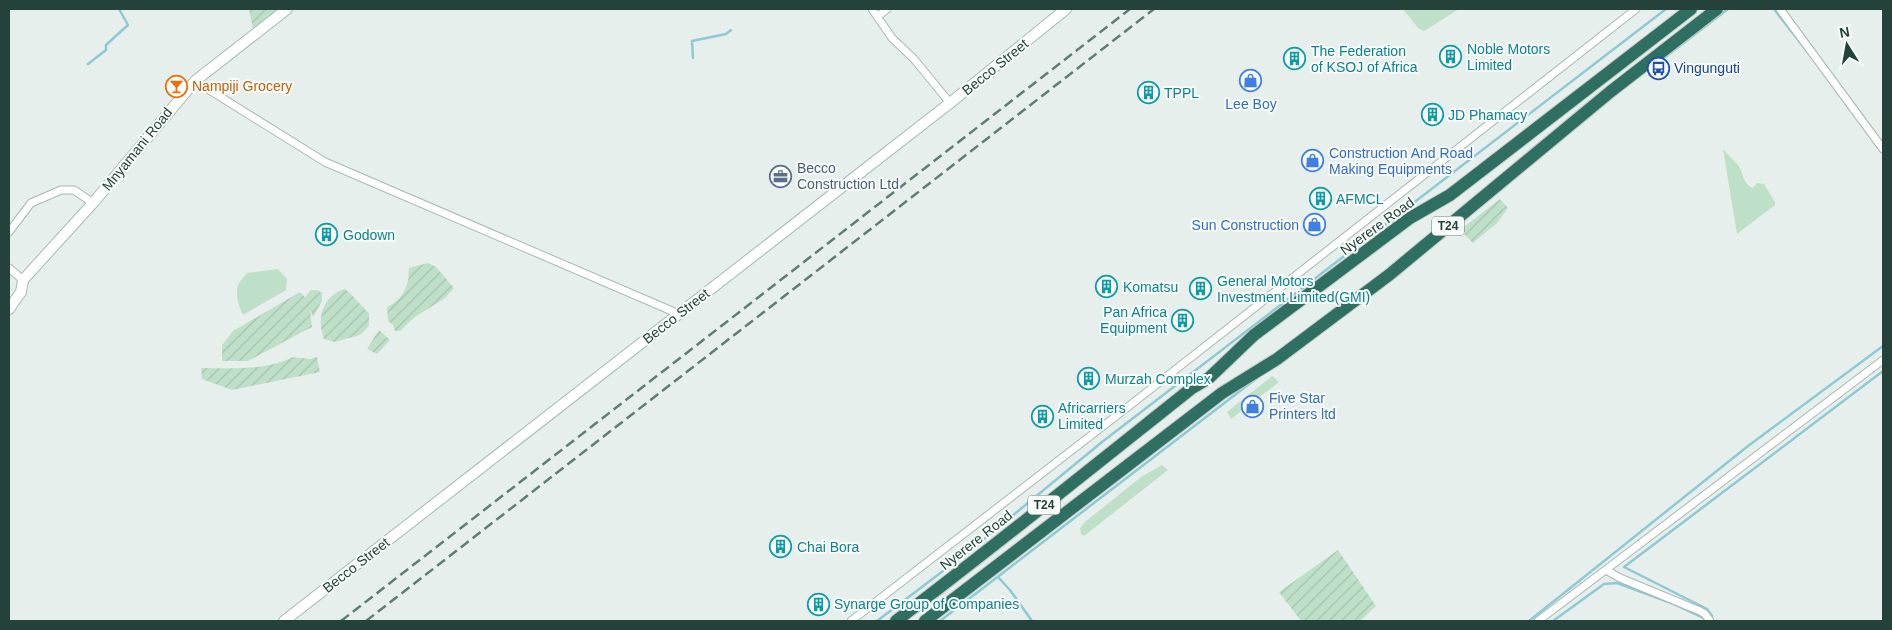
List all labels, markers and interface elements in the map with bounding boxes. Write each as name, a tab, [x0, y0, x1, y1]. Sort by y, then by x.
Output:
north arrow	[1822, 20, 1872, 70]
text: N	[1838, 23, 1851, 41]
street label: Becco Street	[959, 35, 1031, 98]
place label: Noble Motors Limited	[1467, 41, 1550, 73]
place label: The Federation of KSOJ of Africa	[1311, 43, 1418, 75]
building icon: Noble Motors Limited	[1439, 45, 1463, 69]
building icon: The Federation of KSOJ of Africa	[1283, 47, 1307, 71]
bus stop icon: Vingunguti	[1646, 56, 1670, 80]
place label: Vingunguti	[1674, 60, 1740, 76]
shop icon: Lee Boy	[1239, 69, 1263, 93]
bar icon: Nampiji Grocery	[164, 74, 188, 98]
place label: Nampiji Grocery	[192, 78, 292, 94]
building icon: TPPL	[1136, 81, 1160, 105]
place label: TPPL	[1164, 85, 1199, 101]
place label: Lee Boy	[1225, 96, 1277, 112]
building icon: JD Phamacy	[1420, 103, 1444, 127]
street label: Mnyamani Road	[99, 104, 175, 194]
place label: JD Phamacy	[1448, 107, 1527, 123]
place label: Construction And Road Making Equipments	[1329, 145, 1473, 177]
shop icon: Construction And Road Making Equipments	[1301, 149, 1325, 173]
place label: Becco Construction Ltd	[797, 160, 899, 192]
office icon: Becco Construction Ltd	[769, 164, 793, 188]
building icon: AFMCL	[1308, 187, 1332, 211]
place label: AFMCL	[1336, 191, 1384, 207]
street label: Nyerere Road	[1337, 194, 1417, 258]
shop icon: Sun Construction	[1303, 213, 1327, 237]
place label: Sun Construction	[1192, 217, 1299, 233]
road number: T24	[1432, 217, 1464, 236]
building icon: Godown	[315, 223, 339, 247]
place label: Godown	[343, 227, 395, 243]
place label: General Motors Investment Limited(GMI)	[1217, 273, 1370, 305]
building icon: Komatsu	[1095, 275, 1119, 299]
building icon: General Motors Investment Limited(GMI)	[1189, 277, 1213, 301]
place label: Komatsu	[1123, 279, 1178, 295]
street label: Becco Street	[639, 285, 713, 347]
place label: Pan Africa Equipment	[1100, 304, 1167, 336]
building icon: Pan Africa Equipment	[1171, 308, 1195, 332]
building icon: Murzah Complex	[1077, 367, 1101, 391]
place label: Murzah Complex	[1105, 371, 1211, 387]
place label: Five Star Printers ltd	[1269, 390, 1336, 422]
shop icon: Five Star Printers ltd	[1241, 394, 1265, 418]
place label: Africarriers Limited	[1058, 400, 1126, 432]
building icon: Africarriers Limited	[1030, 404, 1054, 428]
road number: T24	[1028, 496, 1060, 514]
street label: Nyerere Road	[937, 507, 1015, 573]
street label: Becco Street	[319, 534, 393, 596]
building icon: Chai Bora	[769, 535, 793, 559]
place label: Chai Bora	[797, 539, 859, 555]
building icon: Synarge Group of Companies	[806, 592, 830, 616]
place label: Synarge Group of Companies	[834, 596, 1019, 612]

